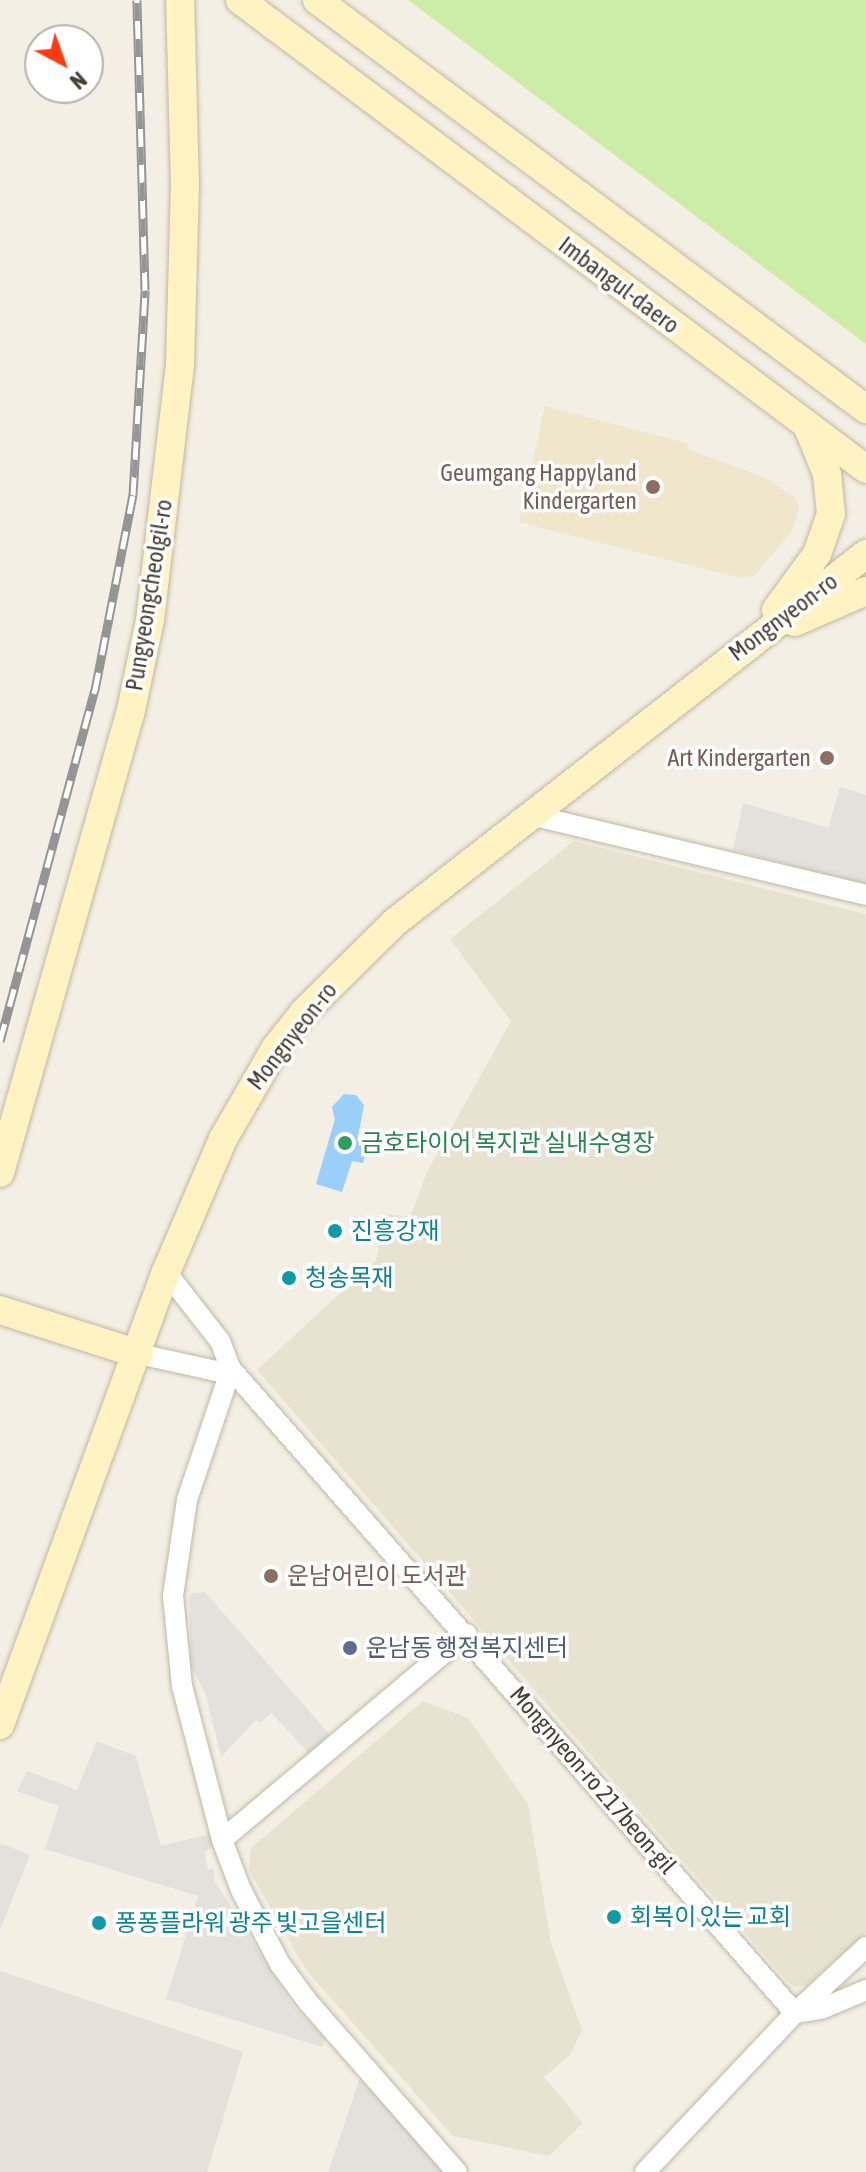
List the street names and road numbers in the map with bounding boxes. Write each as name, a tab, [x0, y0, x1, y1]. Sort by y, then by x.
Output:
street label: Imbangul-daero	[553, 230, 685, 340]
street label: Pungyeongcheolgil-ro	[120, 497, 178, 693]
street label: Mongnyeon-ro	[723, 567, 843, 667]
street label: Mongnyeon-ro	[241, 976, 343, 1096]
street label: Mongnyeon-ro 217beon-gil	[504, 1680, 682, 1880]

